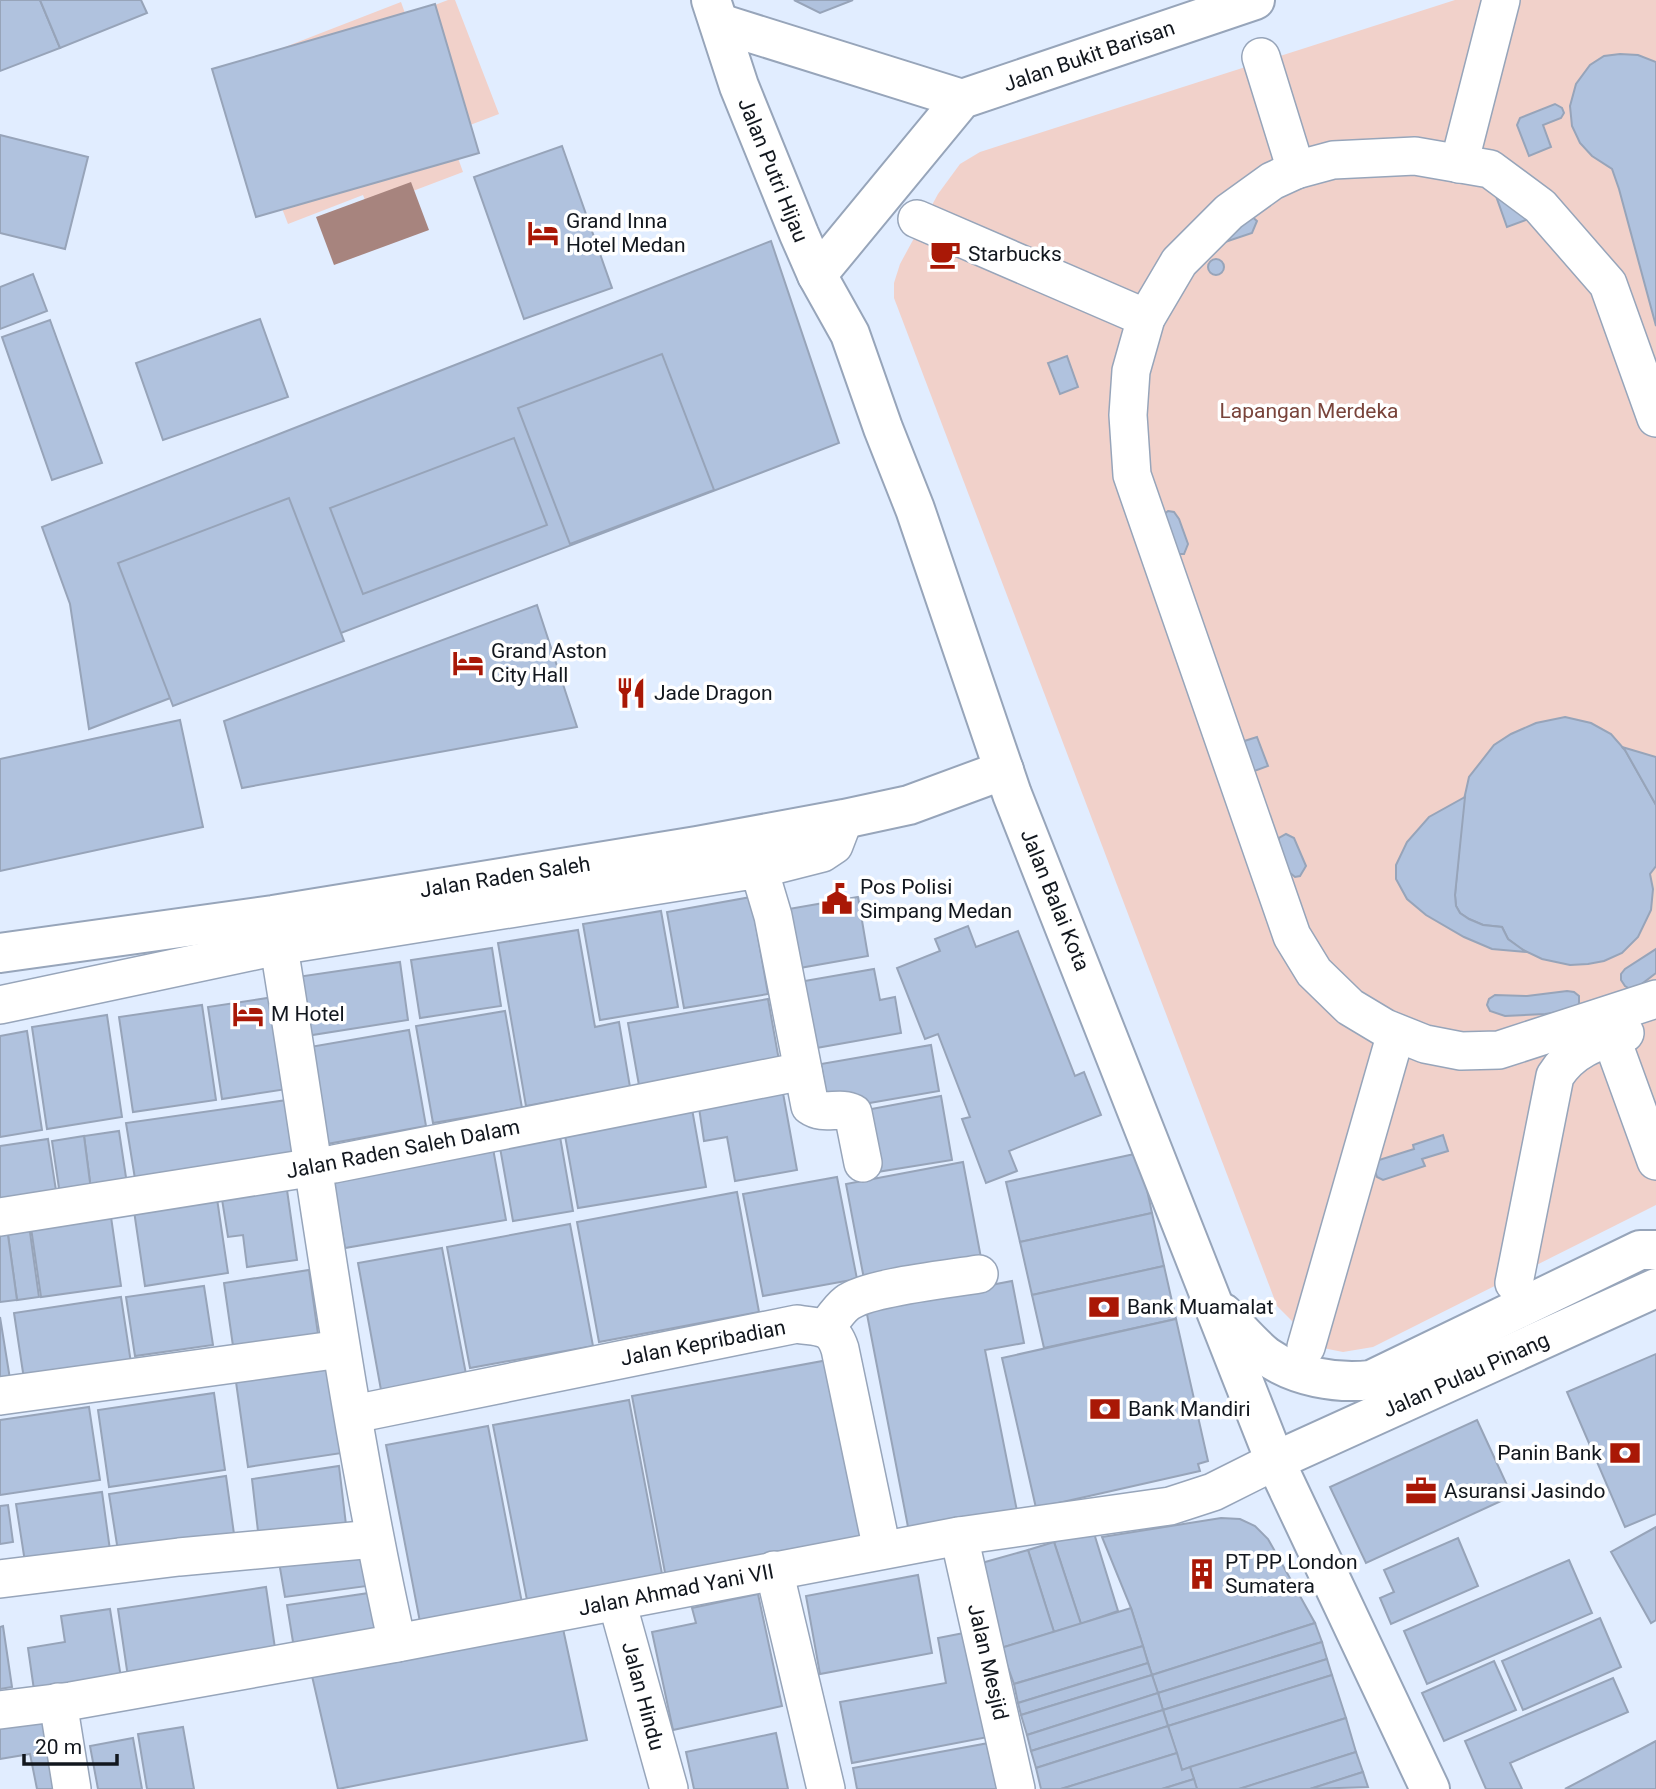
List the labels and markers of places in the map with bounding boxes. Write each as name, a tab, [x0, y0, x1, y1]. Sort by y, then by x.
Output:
place label: Grand Inna Hotel Medan	[566, 209, 686, 257]
hotel icon: Grand Inna Hotel Medan	[526, 216, 560, 250]
cafe icon: Starbucks	[928, 237, 962, 271]
place label: Starbucks	[968, 242, 1062, 266]
place label: Grand Aston City Hall	[491, 639, 607, 687]
hotel icon: Grand Aston City Hall	[451, 646, 485, 680]
restaurant icon: Jade Dragon	[614, 676, 648, 710]
place label: Jade Dragon	[654, 681, 772, 705]
place label: Pos Polisi Simpang Medan	[860, 875, 1012, 923]
public building icon: Pos Polisi Simpang Medan	[820, 882, 854, 916]
hotel icon: M Hotel	[231, 997, 265, 1031]
place label: M Hotel	[271, 1002, 345, 1026]
bank icon: Bank Muamalat	[1087, 1290, 1121, 1324]
place label: Bank Muamalat	[1127, 1295, 1274, 1319]
bank icon: Bank Mandiri	[1088, 1392, 1122, 1426]
place label: Bank Mandiri	[1128, 1397, 1250, 1421]
bank icon: Panin Bank	[1608, 1436, 1642, 1470]
place label: Panin Bank	[1497, 1441, 1602, 1465]
office icon: Asuransi Jasindo	[1404, 1474, 1438, 1508]
place label: Asuransi Jasindo	[1444, 1479, 1605, 1503]
place label: PT PP London Sumatera	[1225, 1550, 1358, 1598]
building icon: PT PP London Sumatera	[1185, 1557, 1219, 1591]

